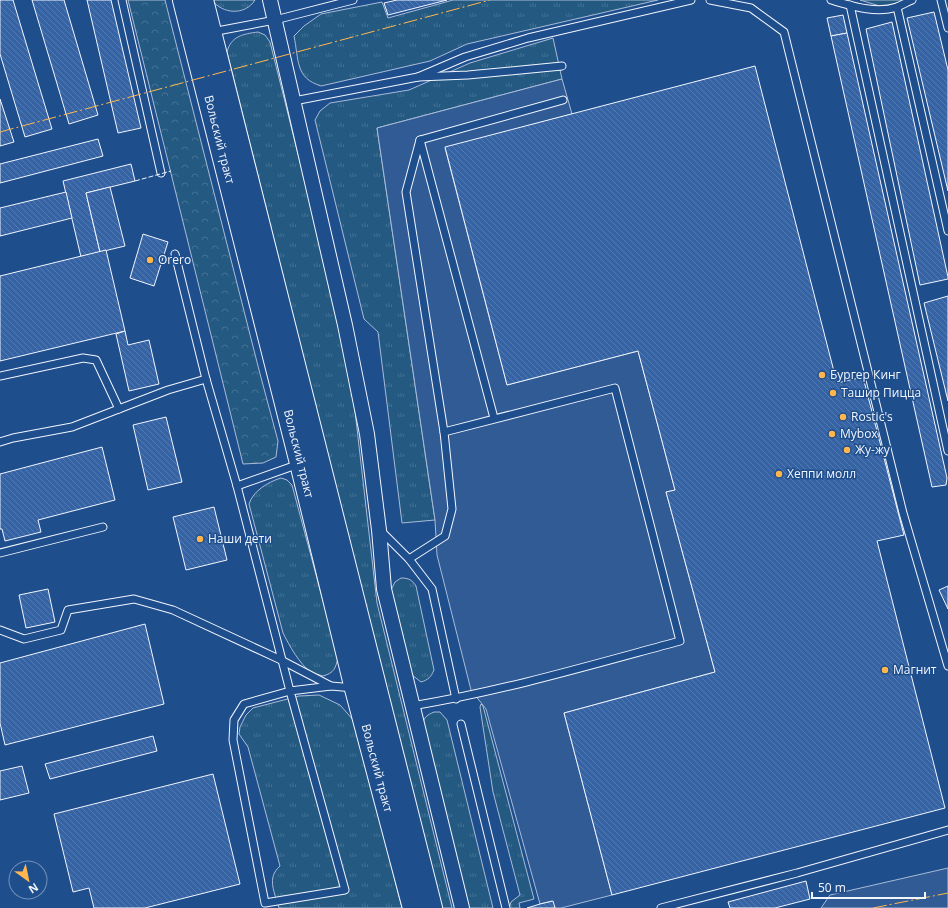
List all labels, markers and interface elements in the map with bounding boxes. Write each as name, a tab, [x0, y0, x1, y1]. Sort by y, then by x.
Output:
street label: Вольский тракт	[200, 93, 239, 186]
place label: Orero	[158, 251, 191, 268]
marker: Orero	[145, 255, 155, 265]
place label: Бургер Кинг	[830, 366, 901, 383]
marker: Бургер Кинг	[817, 370, 827, 380]
place label: Ташир Пицца	[841, 384, 921, 401]
marker: Ташир Пицца	[828, 388, 838, 398]
street label: Вольский тракт	[280, 408, 318, 500]
place label: Rostic's	[851, 408, 893, 425]
marker: Rostic's	[838, 412, 848, 422]
place label: Mybox	[840, 425, 878, 442]
marker: Mybox	[827, 429, 837, 439]
place label: Жу-жу	[855, 441, 891, 458]
marker: Жу-жу	[842, 445, 852, 455]
place label: Хеппи молл	[787, 465, 856, 482]
marker: Хеппи молл	[774, 469, 784, 479]
place label: Наши дети	[208, 530, 272, 547]
marker: Наши дети	[195, 534, 205, 544]
place label: Магнит	[893, 661, 937, 678]
marker: Магнит	[880, 665, 890, 675]
street label: Вольский тракт	[358, 722, 397, 814]
north arrow	[8, 860, 48, 900]
scale bar	[812, 874, 925, 900]
text: 50 m	[818, 879, 846, 896]
text: N	[26, 880, 42, 898]

